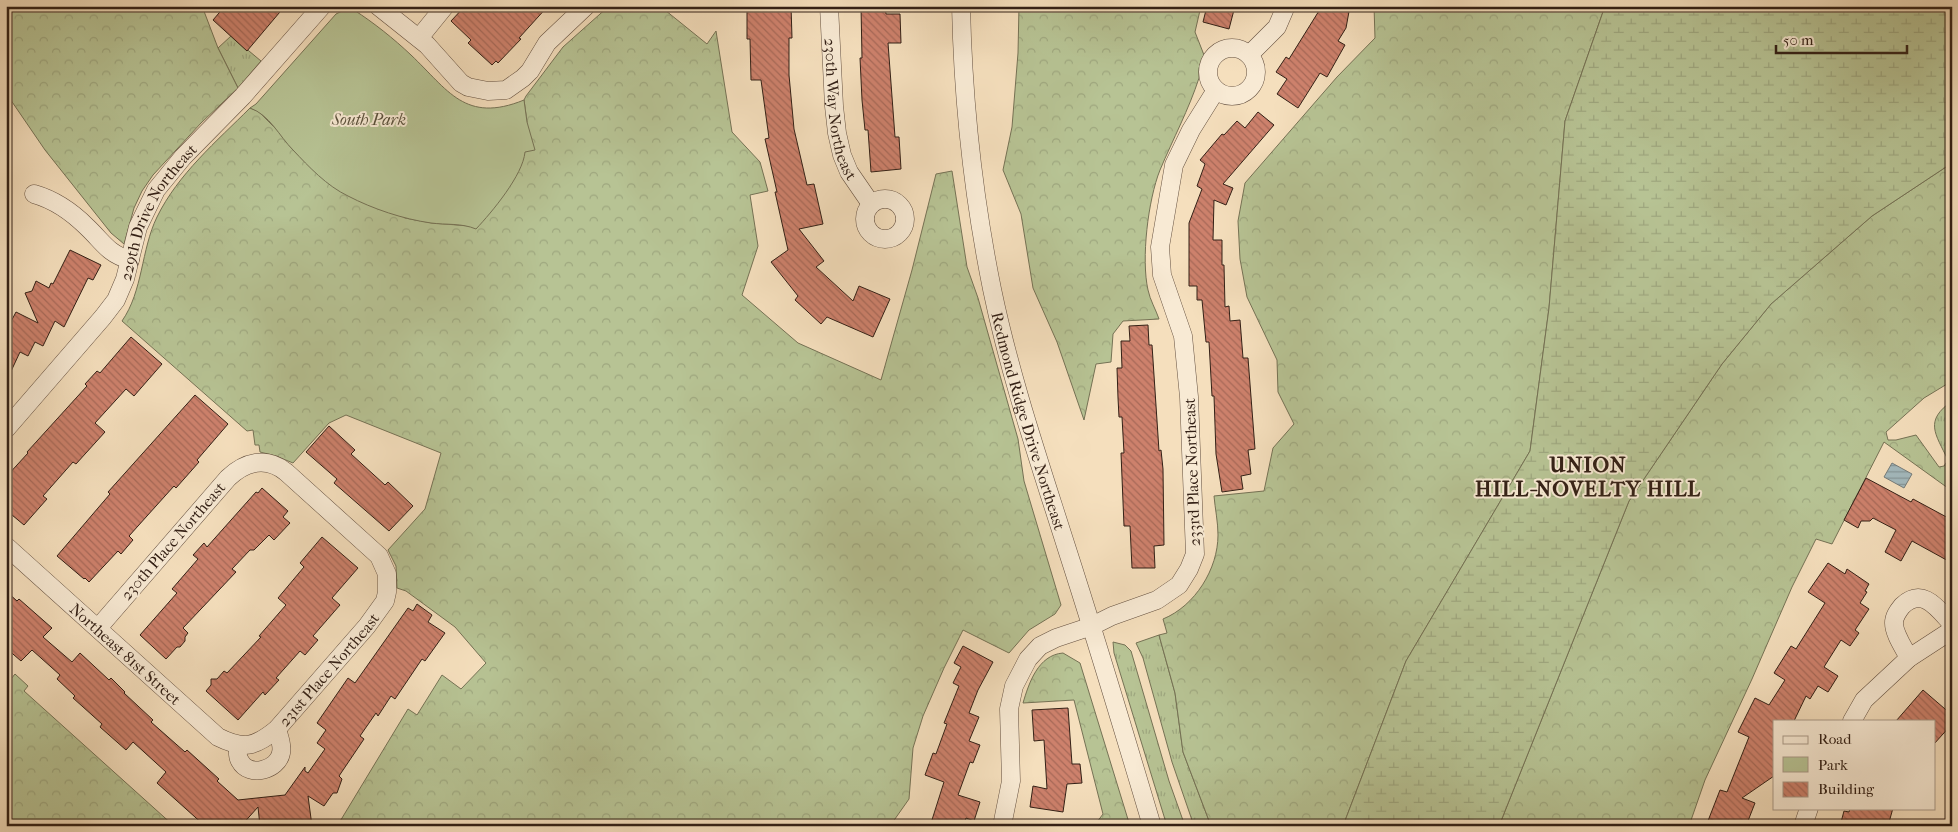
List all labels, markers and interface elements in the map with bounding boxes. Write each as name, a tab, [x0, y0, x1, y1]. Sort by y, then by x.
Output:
scale bar	[1776, 22, 1907, 54]
text: 50 m	[1783, 31, 1814, 49]
street label: 230th Way Northeast	[821, 38, 861, 184]
park label: South Park	[331, 110, 406, 129]
street label: 229th Drive Northeast	[115, 139, 201, 283]
street label: Redmond Ridge Drive Northeast	[988, 310, 1070, 533]
street label: 233rd Place Northeast	[1180, 397, 1204, 546]
district label: UNION HILL-NOVELTY HILL	[1475, 453, 1701, 501]
street label: 230th Place Northeast	[117, 478, 230, 604]
street label: Northeast 81st Street	[66, 599, 185, 709]
street label: 231st Place Northeast	[274, 609, 383, 730]
legend	[1773, 720, 1936, 810]
text: Road	[1818, 730, 1852, 748]
text: Park	[1818, 756, 1848, 774]
text: Building	[1818, 780, 1875, 798]

